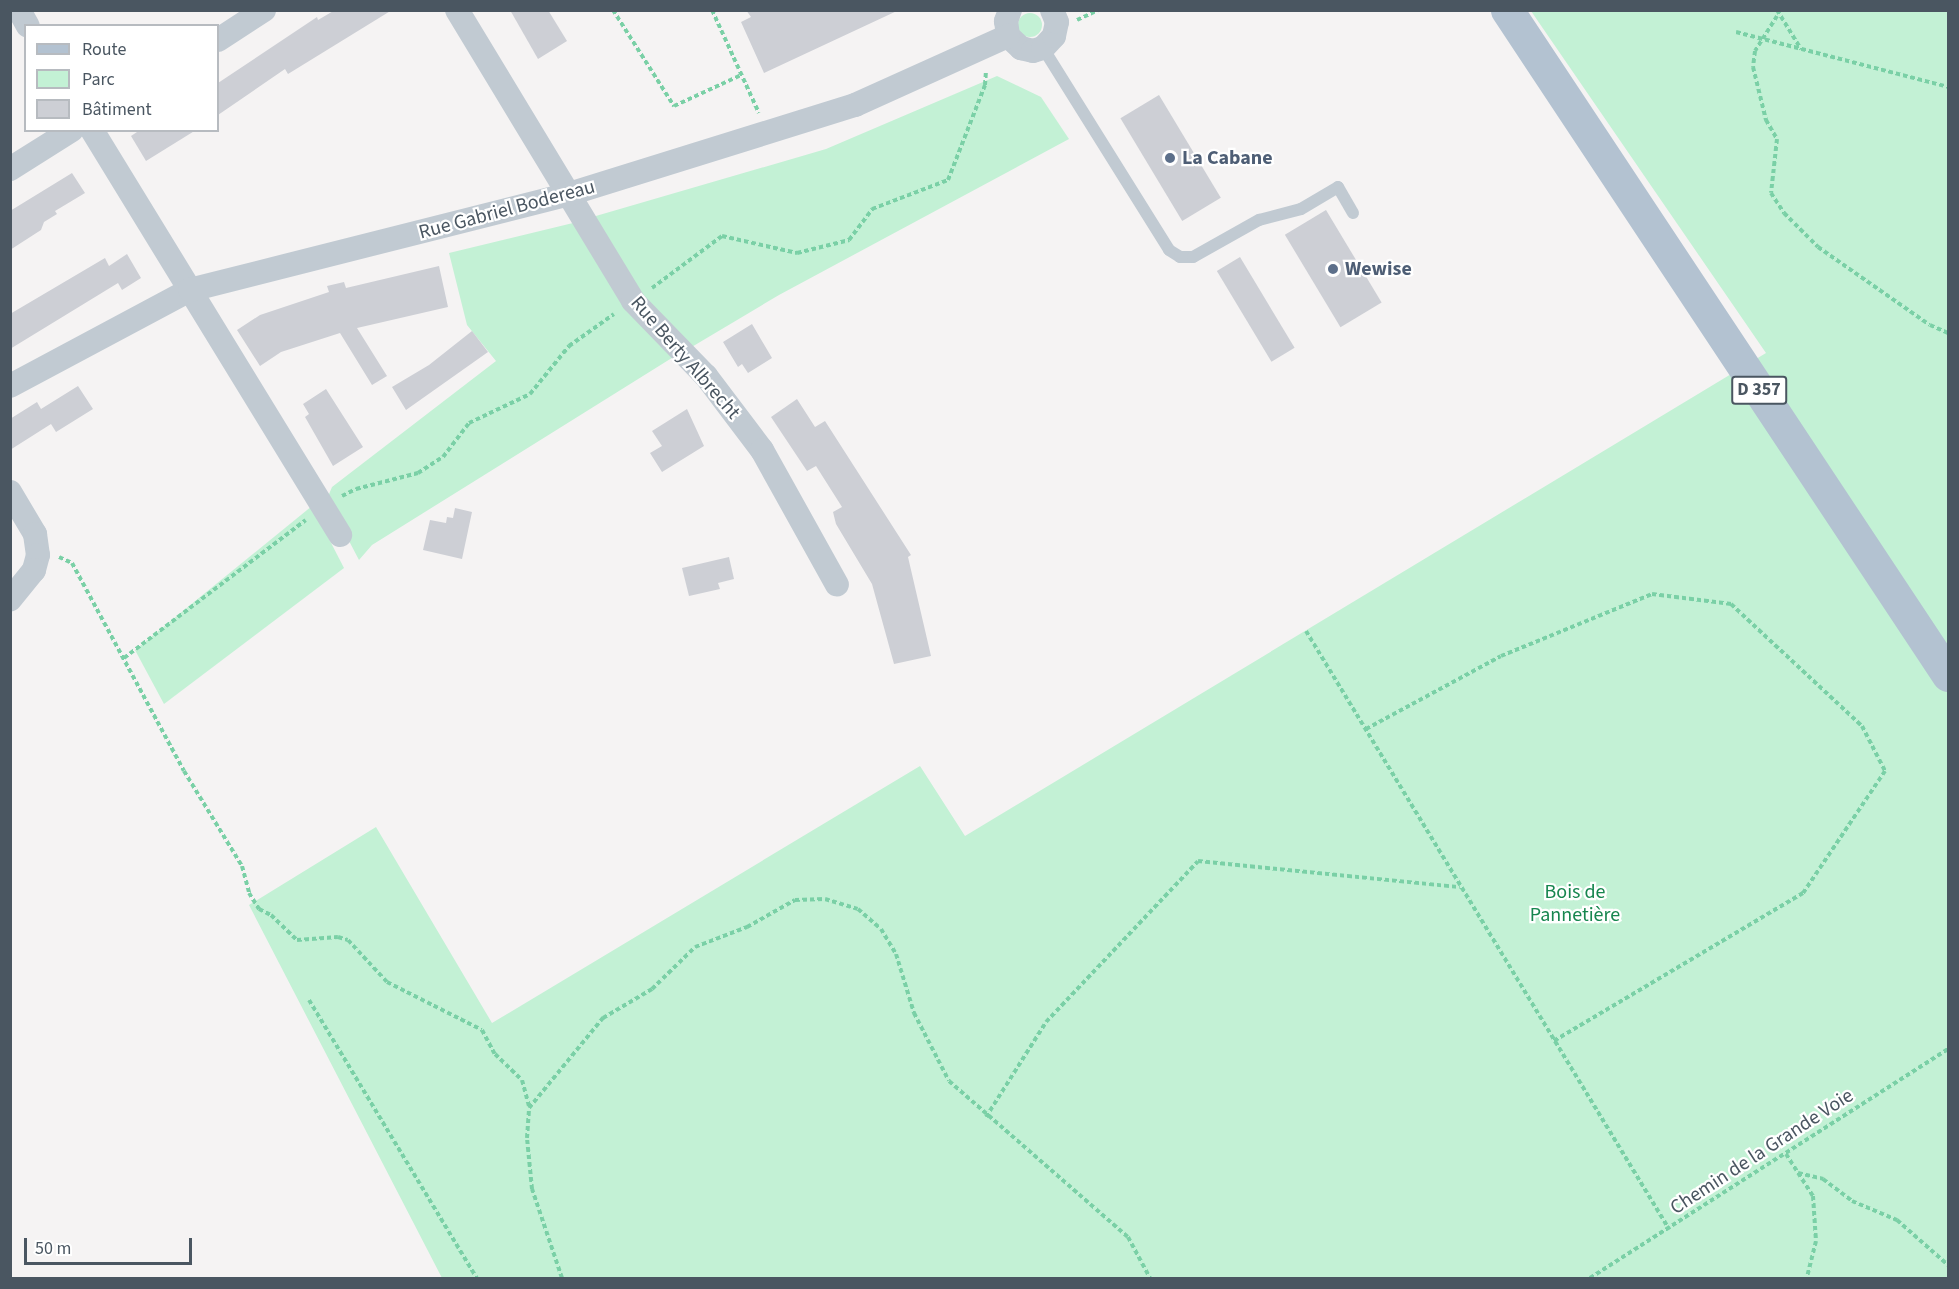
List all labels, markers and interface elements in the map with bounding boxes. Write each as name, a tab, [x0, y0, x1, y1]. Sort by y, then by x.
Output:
legend	[24, 24, 219, 132]
text: Route	[82, 37, 126, 62]
text: Parc	[82, 67, 115, 92]
text: Bâtiment	[82, 97, 152, 122]
place label: La Cabane	[1182, 146, 1273, 170]
marker: La Cabane	[1163, 151, 1177, 165]
street label: Rue Gabriel Bodereau	[416, 175, 598, 245]
place label: Wewise	[1345, 257, 1412, 281]
marker: Wewise	[1326, 262, 1340, 276]
street label: Rue Berty Albrecht	[625, 292, 745, 424]
road number: D 357	[1730, 375, 1788, 405]
park label: Bois de Pannetière	[1530, 881, 1620, 928]
street label: Chemin de la Grande Voie	[1666, 1084, 1858, 1220]
scale bar	[27, 1226, 195, 1264]
text: 50 m	[35, 1236, 71, 1261]

